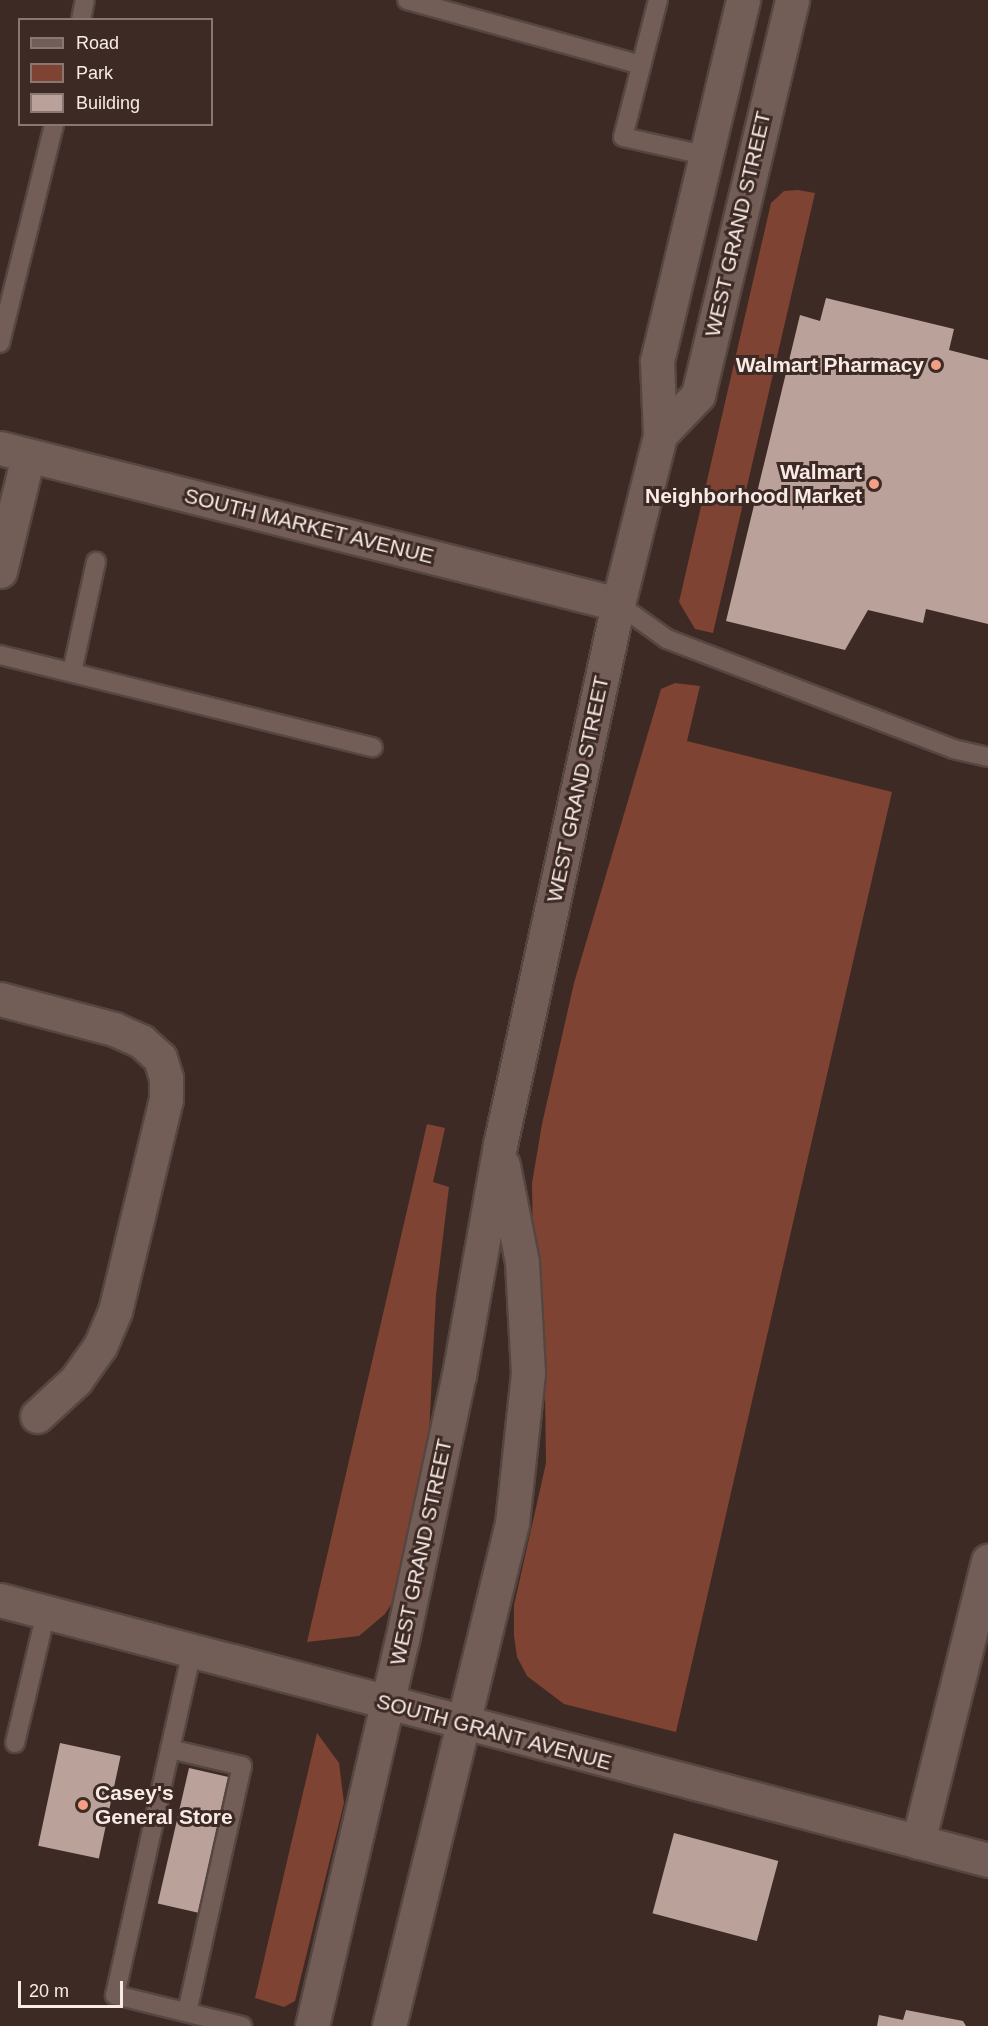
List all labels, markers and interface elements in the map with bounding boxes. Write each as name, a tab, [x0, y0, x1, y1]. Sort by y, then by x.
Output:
legend	[18, 18, 213, 126]
text: Road	[76, 33, 119, 53]
text: Park	[76, 63, 113, 83]
text: Building	[76, 93, 140, 113]
street label: WEST GRAND STREET	[700, 109, 776, 339]
place label: Walmart Pharmacy	[736, 352, 924, 378]
marker: Walmart Pharmacy	[929, 358, 943, 372]
place label: Walmart Neighborhood Market	[645, 459, 862, 509]
marker: Walmart Neighborhood Market	[867, 477, 881, 491]
street label: SOUTH MARKET AVENUE	[181, 483, 437, 569]
street label: WEST GRAND STREET	[542, 673, 614, 905]
street label: WEST GRAND STREET	[385, 1436, 457, 1668]
street label: SOUTH GRANT AVENUE	[373, 1688, 615, 1776]
place label: Casey's General Store	[95, 1780, 233, 1830]
marker: Casey's General Store	[76, 1798, 90, 1812]
scale bar	[21, 1969, 126, 2007]
text: 20 m	[29, 1981, 69, 2001]

